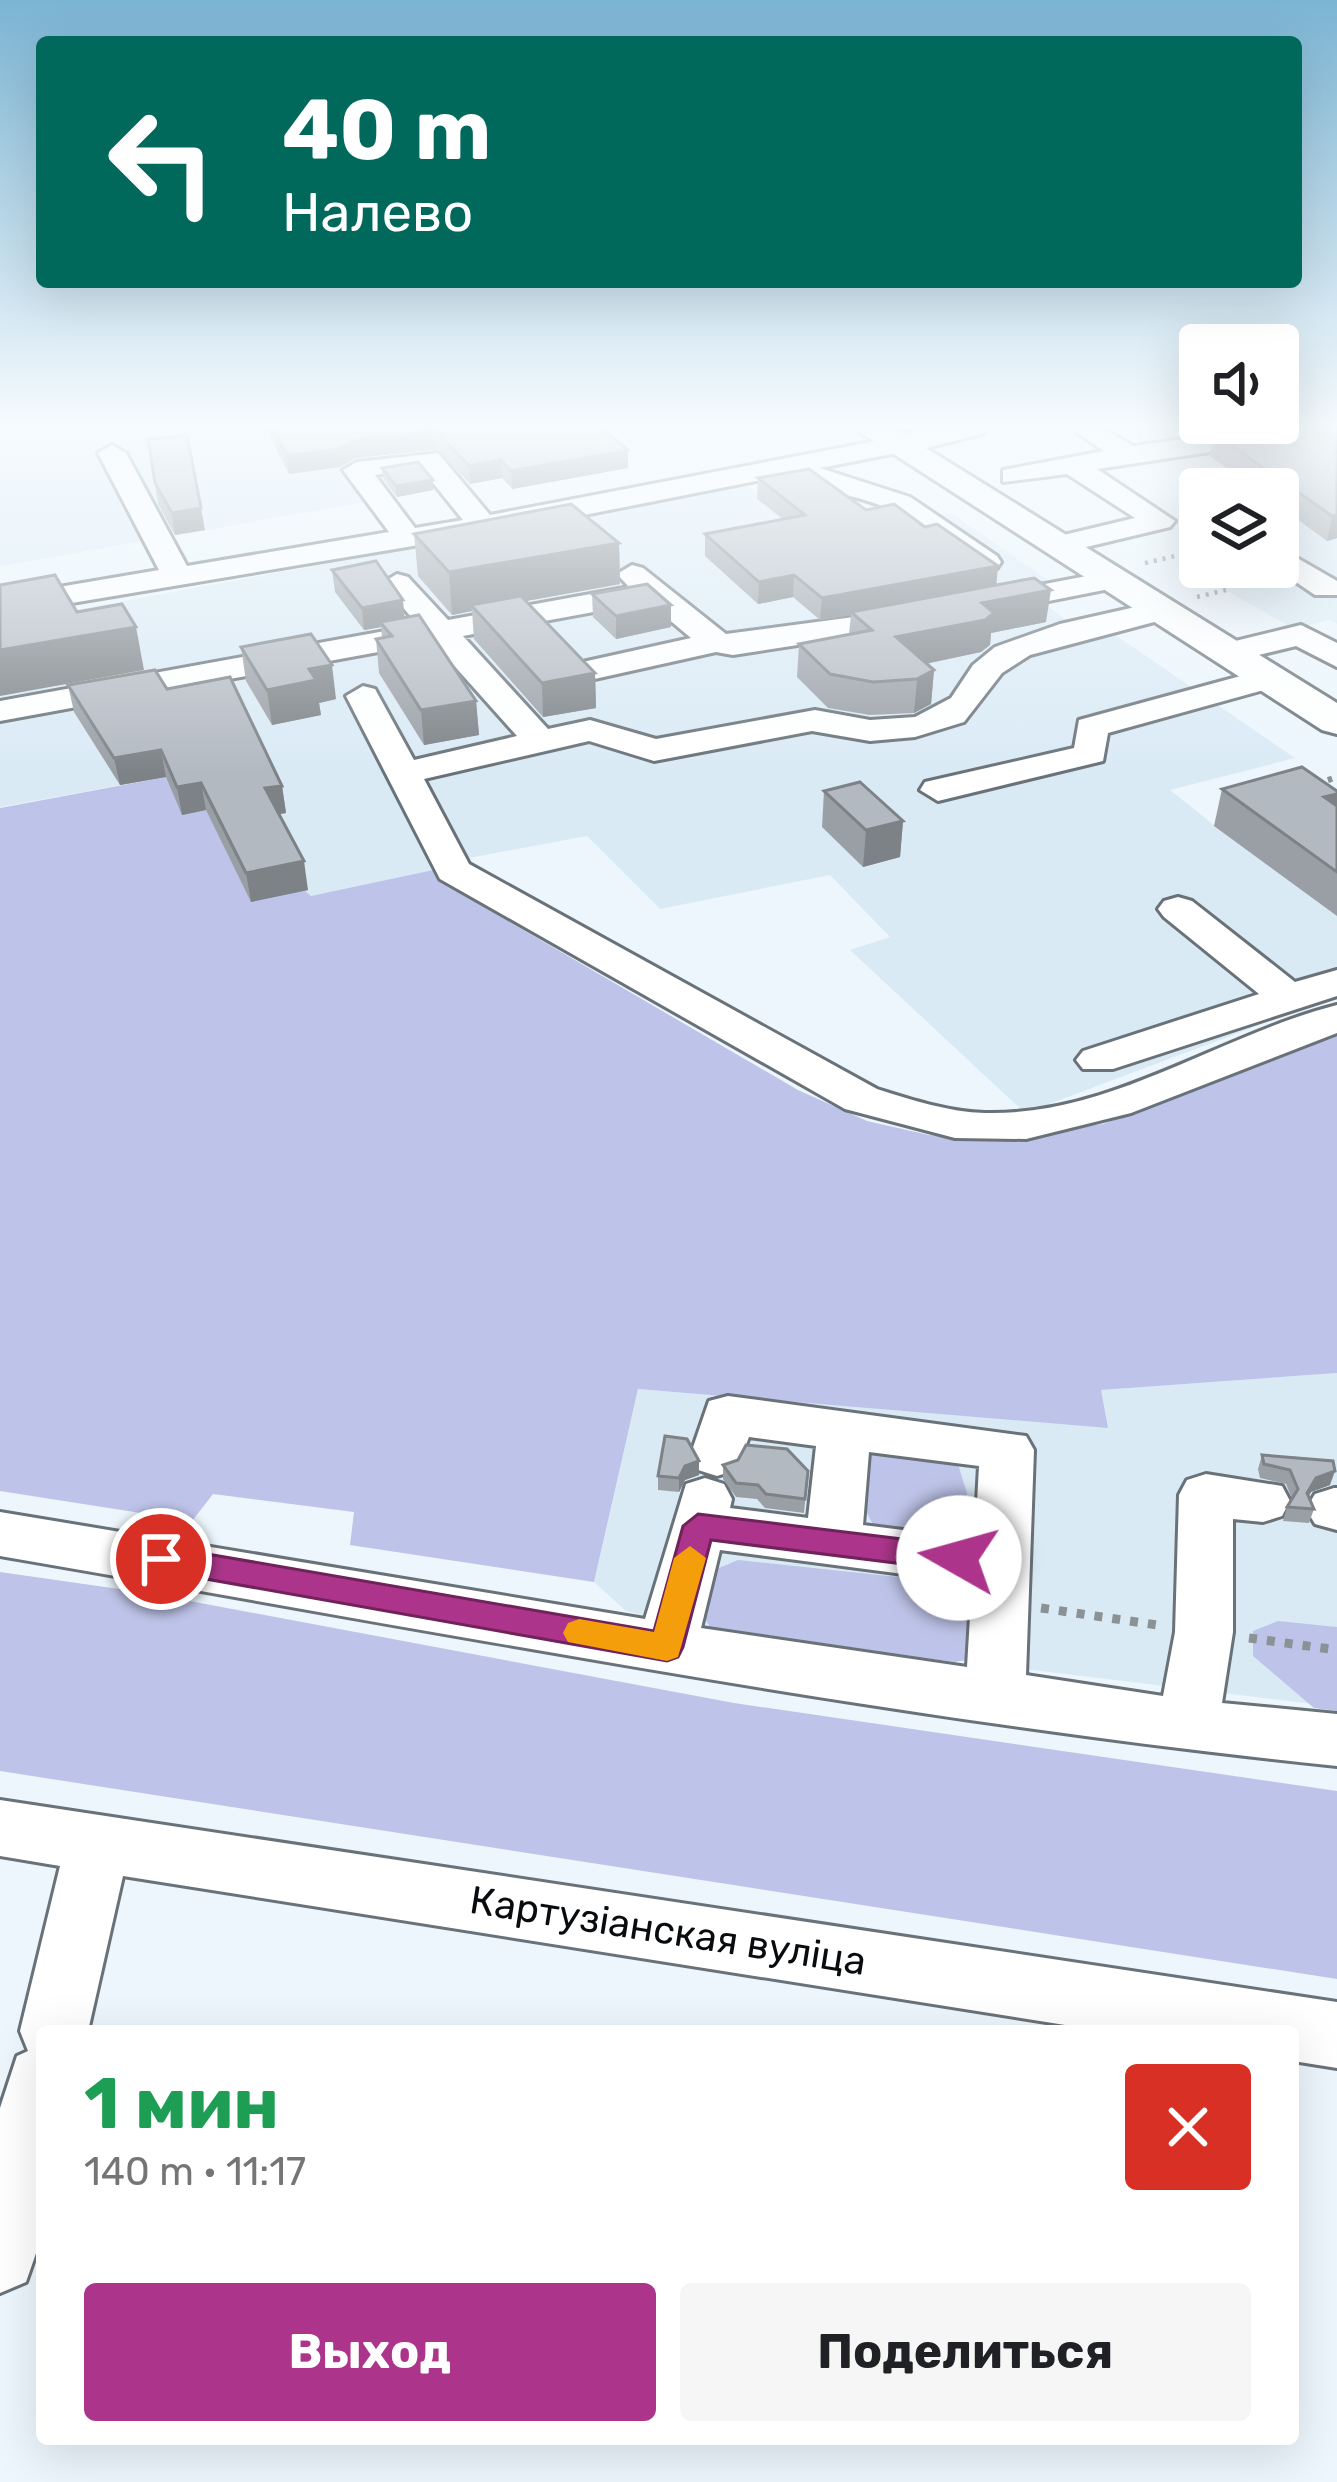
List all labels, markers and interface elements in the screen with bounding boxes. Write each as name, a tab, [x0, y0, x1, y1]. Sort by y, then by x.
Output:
text: 40 m	[282, 80, 491, 180]
icon: left	[84, 84, 240, 240]
text: Налево	[282, 181, 473, 245]
map controls	[1179, 324, 1299, 588]
button: sound	[1179, 324, 1299, 444]
button: layers	[1179, 468, 1299, 588]
position arrow	[896, 1495, 1022, 1621]
pin	[110, 1508, 212, 1610]
icon: arrive	[128, 1526, 194, 1592]
street label: Картузіанская вуліца	[467, 1877, 869, 1985]
text: 1 мин	[84, 2061, 279, 2146]
button: close	[1125, 2064, 1251, 2190]
text: 140 m · 11:17	[84, 2149, 306, 2195]
button: Выход	[84, 2283, 656, 2421]
button: Поделиться	[680, 2283, 1251, 2421]

